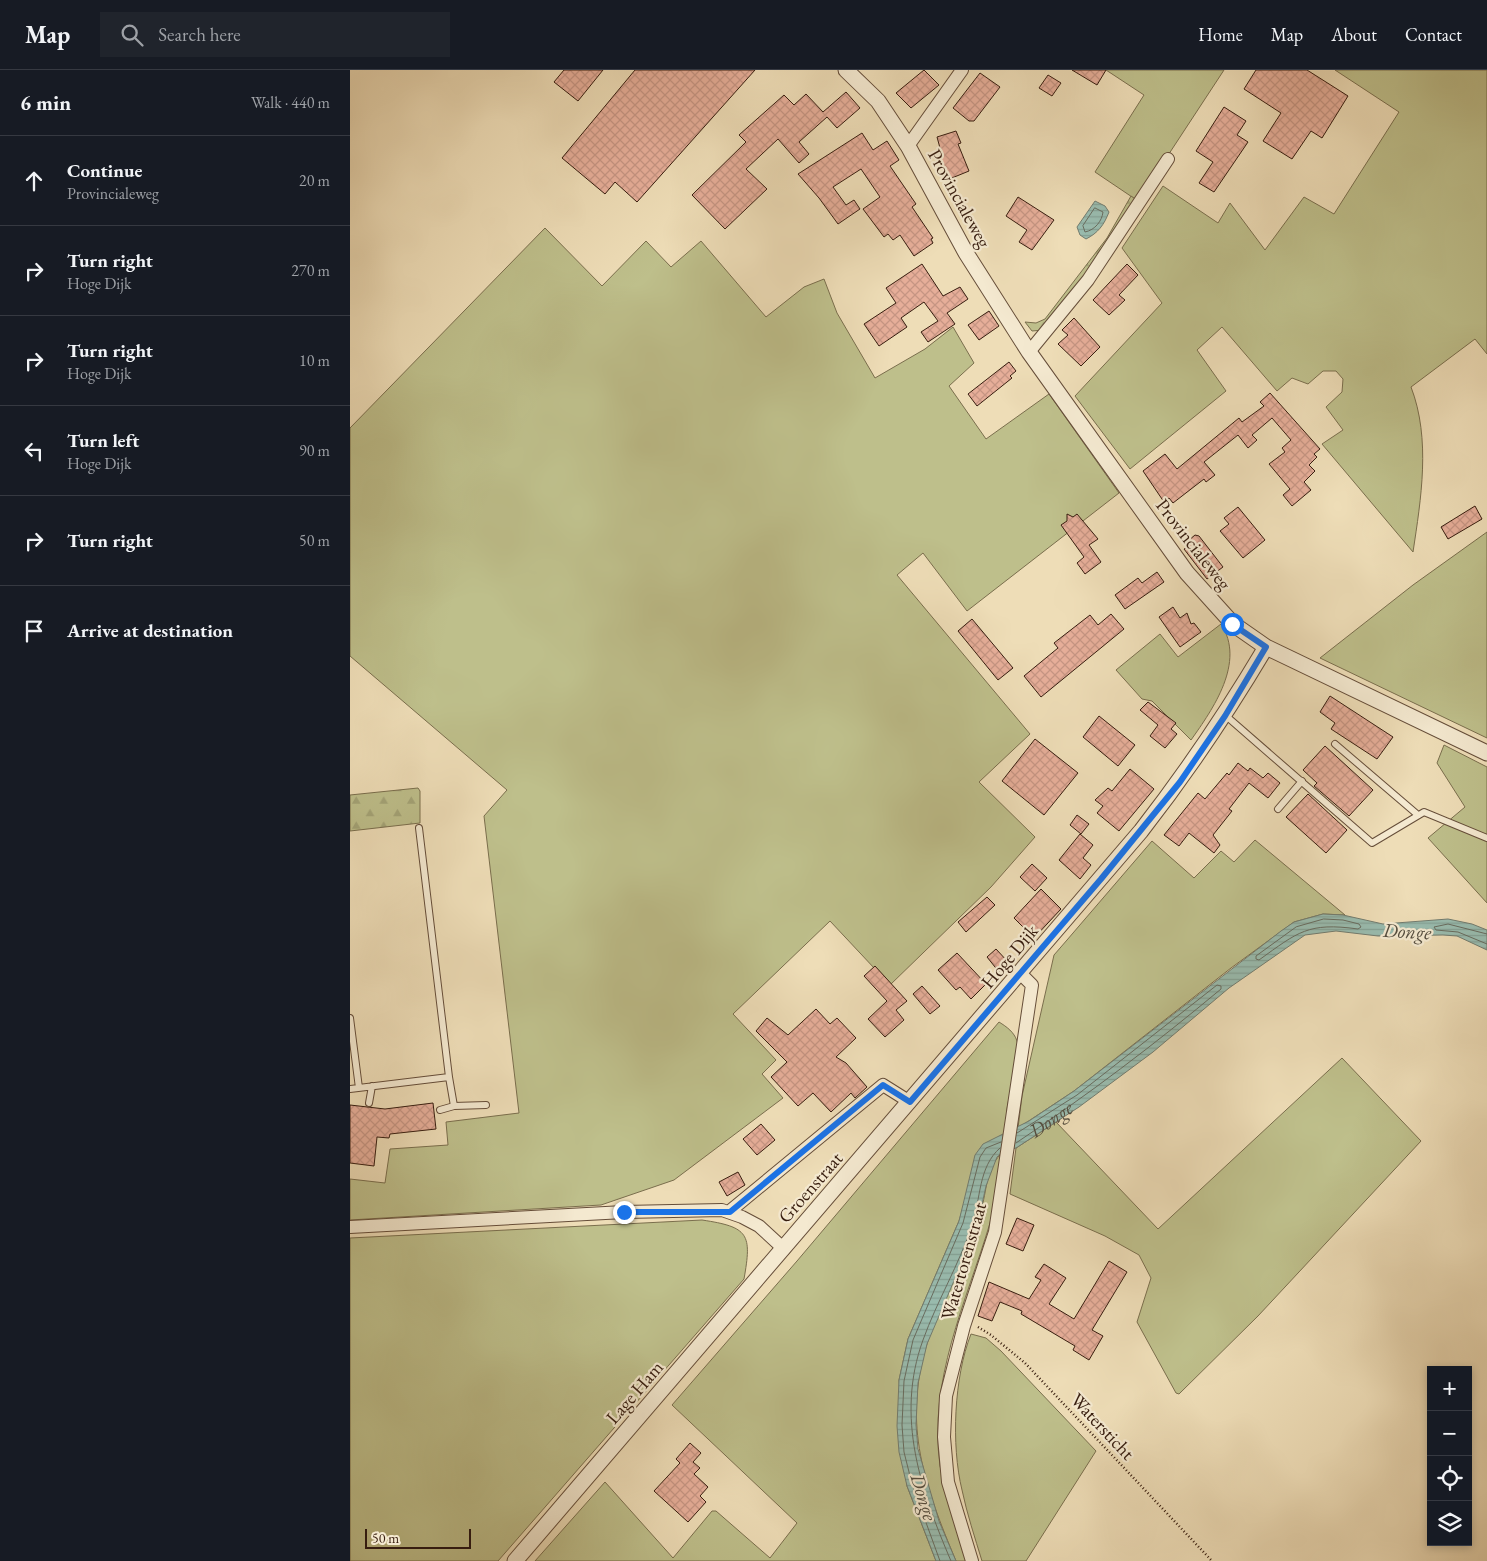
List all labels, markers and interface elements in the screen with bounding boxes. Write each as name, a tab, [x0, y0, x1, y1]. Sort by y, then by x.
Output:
search box	[100, 12, 450, 57]
text: Map	[25, 19, 70, 50]
icon: search	[118, 21, 146, 49]
text: Search here	[158, 22, 241, 47]
text: Home	[1198, 23, 1243, 46]
text: Map	[1271, 23, 1303, 46]
text: About	[1331, 23, 1377, 46]
text: Contact	[1405, 23, 1462, 46]
text: 6 min	[20, 89, 71, 116]
text: Walk · 440 m	[251, 92, 330, 113]
street label: Provincialeweg	[922, 144, 997, 253]
text: Continue	[67, 158, 142, 183]
icon: ahead	[20, 167, 48, 195]
text: 20 m	[299, 170, 330, 191]
text: Provincialeweg	[67, 183, 159, 204]
text: Turn right	[67, 248, 153, 273]
icon: right	[20, 257, 48, 285]
text: 270 m	[291, 260, 330, 281]
text: Hoge Dijk	[67, 273, 131, 294]
text: Turn right	[67, 338, 153, 363]
icon: right	[20, 347, 48, 375]
text: 10 m	[299, 350, 330, 371]
text: Hoge Dijk	[67, 363, 131, 384]
text: Turn left	[67, 428, 139, 453]
icon: left	[20, 437, 48, 465]
text: 90 m	[299, 440, 330, 461]
text: Hoge Dijk	[67, 453, 131, 474]
street label: Provincialeweg	[1150, 494, 1237, 596]
icon: right	[20, 527, 48, 555]
text: Turn right	[67, 528, 153, 553]
text: 50 m	[299, 530, 330, 551]
route start	[1221, 613, 1244, 636]
icon: arrive	[20, 617, 48, 645]
text: Arrive at destination	[67, 618, 233, 643]
water label: Donge	[1381, 917, 1432, 945]
street label: Hoge Dijk	[975, 918, 1044, 994]
water label: Donge	[1023, 1095, 1078, 1144]
street label: Groenstraat	[773, 1146, 848, 1228]
street label: Watertorenstraat	[935, 1199, 992, 1323]
route end	[613, 1201, 636, 1224]
street label: Lage Ham	[600, 1355, 669, 1429]
map controls	[1427, 1366, 1472, 1546]
button: +	[1427, 1366, 1472, 1411]
street label: Watersticht	[1065, 1387, 1140, 1465]
button: −	[1427, 1411, 1472, 1456]
button: locate	[1427, 1456, 1472, 1501]
water label: Donge	[904, 1469, 944, 1524]
button: layers	[1427, 1501, 1472, 1546]
scale bar	[365, 1526, 471, 1549]
text: 50 m	[372, 1529, 399, 1547]

